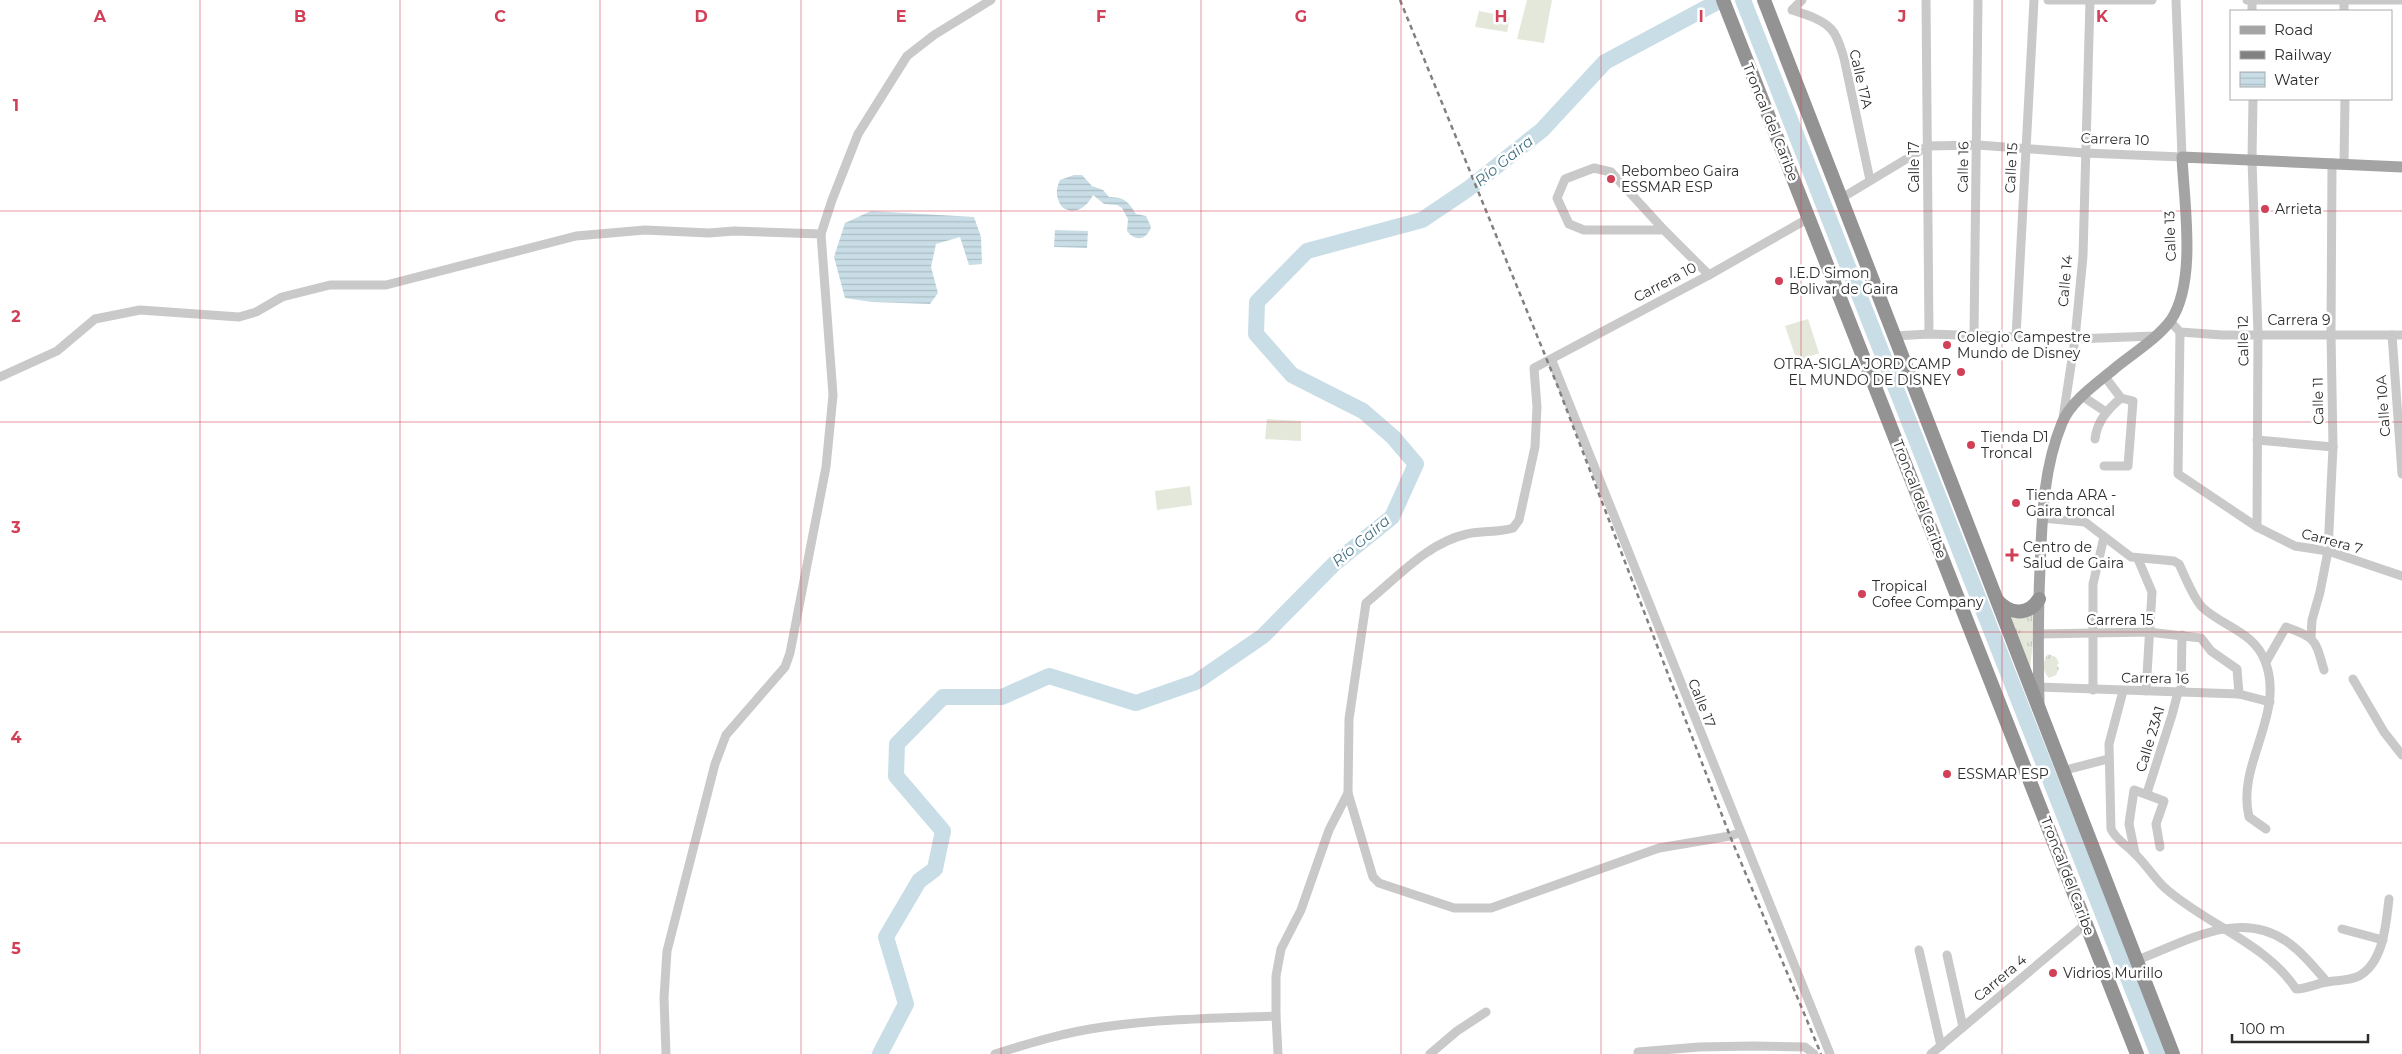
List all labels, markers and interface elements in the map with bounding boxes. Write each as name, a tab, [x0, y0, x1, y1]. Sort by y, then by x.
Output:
text: A	[93, 7, 107, 26]
text: B	[294, 7, 306, 26]
text: C	[494, 7, 506, 26]
text: D	[694, 7, 708, 26]
text: E	[896, 7, 906, 26]
text: F	[1096, 7, 1106, 26]
text: G	[1295, 7, 1307, 26]
text: H	[1495, 7, 1507, 26]
text: I	[1698, 7, 1704, 26]
text: J	[1897, 7, 1906, 26]
text: K	[2096, 7, 2109, 26]
legend	[2230, 10, 2392, 100]
text: Road	[2274, 20, 2313, 39]
text: Railway	[2274, 45, 2332, 64]
street label: Calle 17A	[1845, 48, 1877, 111]
street label: Troncal del Caribe	[1739, 60, 1803, 184]
text: Water	[2274, 70, 2320, 89]
text: 1	[13, 96, 19, 115]
street label: Carrera 10	[2080, 129, 2150, 149]
water label: Río Gaira	[1471, 131, 1537, 190]
street label: Calle 17	[1905, 141, 1923, 193]
street label: Calle 16	[1954, 141, 1972, 193]
street label: Calle 15	[2001, 142, 2021, 194]
place label: Rebombeo Gaira ESSMAR ESP	[1621, 162, 1739, 196]
marker: Rebombeo Gaira ESSMAR ESP	[1605, 173, 1617, 185]
place label: Arrieta	[2275, 200, 2322, 218]
marker: Arrieta	[2259, 203, 2271, 215]
street label: Calle 13	[2160, 210, 2180, 262]
street label: Calle 14	[2054, 254, 2076, 308]
street label: Carrera 10	[1630, 258, 1700, 306]
place label: I.E.D Simon Bolivar de Gaira	[1789, 264, 1899, 298]
marker: I.E.D Simon Bolivar de Gaira	[1773, 275, 1785, 287]
text: 2	[11, 307, 21, 326]
street label: Carrera 9	[2268, 311, 2330, 329]
street label: Calle 12	[2234, 315, 2252, 367]
place label: Colegio Campestre Mundo de Disney	[1957, 328, 2091, 362]
marker: Colegio Campestre Mundo de Disney	[1941, 339, 1953, 351]
place label: OTRA-SIGLA JORD CAMP EL MUNDO DE DISNEY	[1773, 355, 1951, 389]
marker: OTRA-SIGLA JORD CAMP EL MUNDO DE DISNEY	[1955, 366, 1967, 378]
street label: Calle 10A	[2372, 373, 2394, 438]
street label: Calle 11	[2309, 377, 2327, 425]
place label: Tienda D1 Troncal	[1981, 428, 2049, 462]
street label: Troncal del Caribe	[1889, 437, 1951, 561]
marker: Tienda D1 Troncal	[1965, 439, 1977, 451]
place label: Tienda ARA - Gaira troncal	[2026, 486, 2116, 520]
marker: Tienda ARA - Gaira troncal	[2010, 497, 2022, 509]
water label: Río Gaira	[1328, 511, 1394, 570]
text: 3	[10, 518, 21, 537]
street label: Carrera 7	[2299, 524, 2365, 558]
place label: Centro de Salud de Gaira	[2023, 538, 2124, 572]
marker: Centro de Salud de Gaira	[2005, 548, 2019, 562]
place label: Tropical Cofee Company	[1872, 577, 1984, 611]
marker: Tropical Cofee Company	[1856, 588, 1868, 600]
street label: Carrera 15	[2086, 611, 2154, 629]
street label: Carrera 16	[2121, 668, 2190, 688]
street label: Calle 17	[1684, 676, 1720, 730]
street label: Calle 23A1	[2131, 704, 2169, 774]
text: 4	[10, 728, 22, 747]
place label: ESSMAR ESP	[1957, 765, 2049, 783]
marker: ESSMAR ESP	[1941, 768, 1953, 780]
street label: Troncal del Caribe	[2037, 814, 2099, 938]
text: 5	[11, 939, 21, 958]
street label: Carrera 4	[1970, 950, 2031, 1005]
place label: Vidrios Murillo	[2063, 964, 2163, 982]
marker: Vidrios Murillo	[2047, 967, 2059, 979]
scale bar	[2232, 1012, 2368, 1044]
text: 100 m	[2240, 1019, 2285, 1038]

